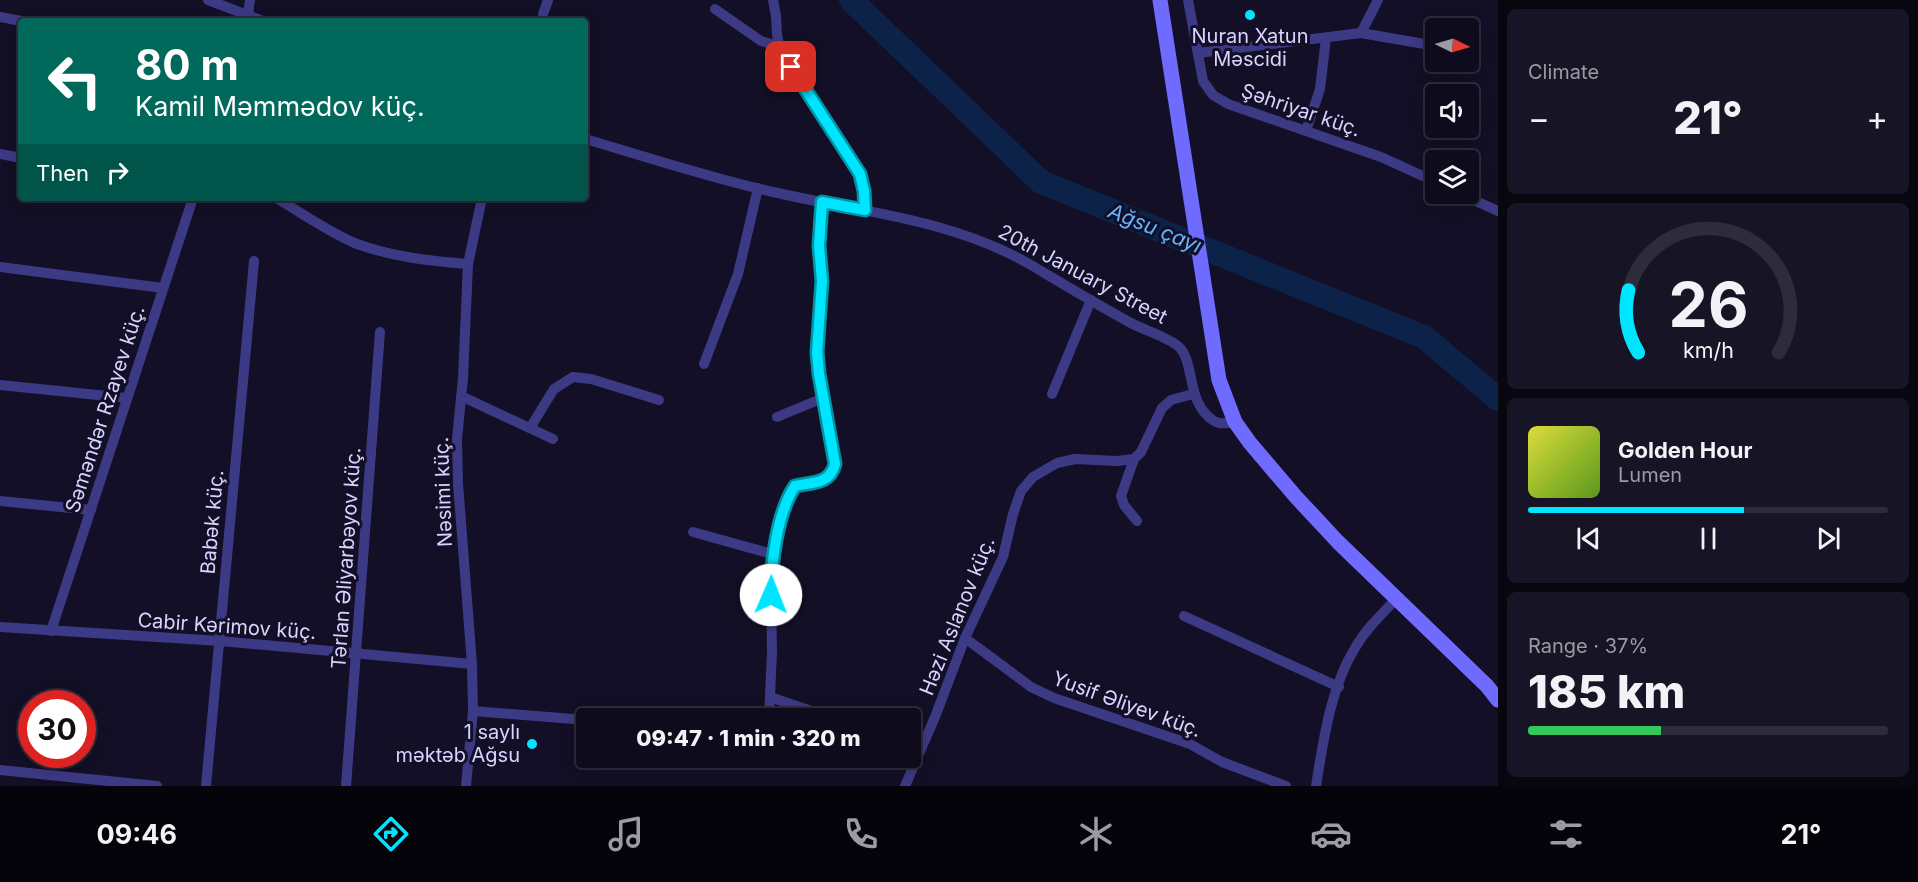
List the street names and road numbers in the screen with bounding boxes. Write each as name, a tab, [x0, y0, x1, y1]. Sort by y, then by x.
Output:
street label: Şəhriyar küç.	[1238, 78, 1364, 142]
street label: 20th January Street	[994, 219, 1172, 329]
street label: Səməndər Rzayev küç.	[60, 302, 150, 516]
street label: Nəsimi küç.	[429, 437, 457, 547]
street label: Tərlan Əliyarbəyov küç.	[326, 446, 366, 670]
street label: Babək küç.	[195, 469, 229, 575]
street label: Həzi Aslanov küç.	[914, 533, 1000, 699]
street label: Cabir Kərimov küç.	[137, 608, 317, 644]
street label: Yusif Əliyev küç.	[1049, 666, 1205, 742]

